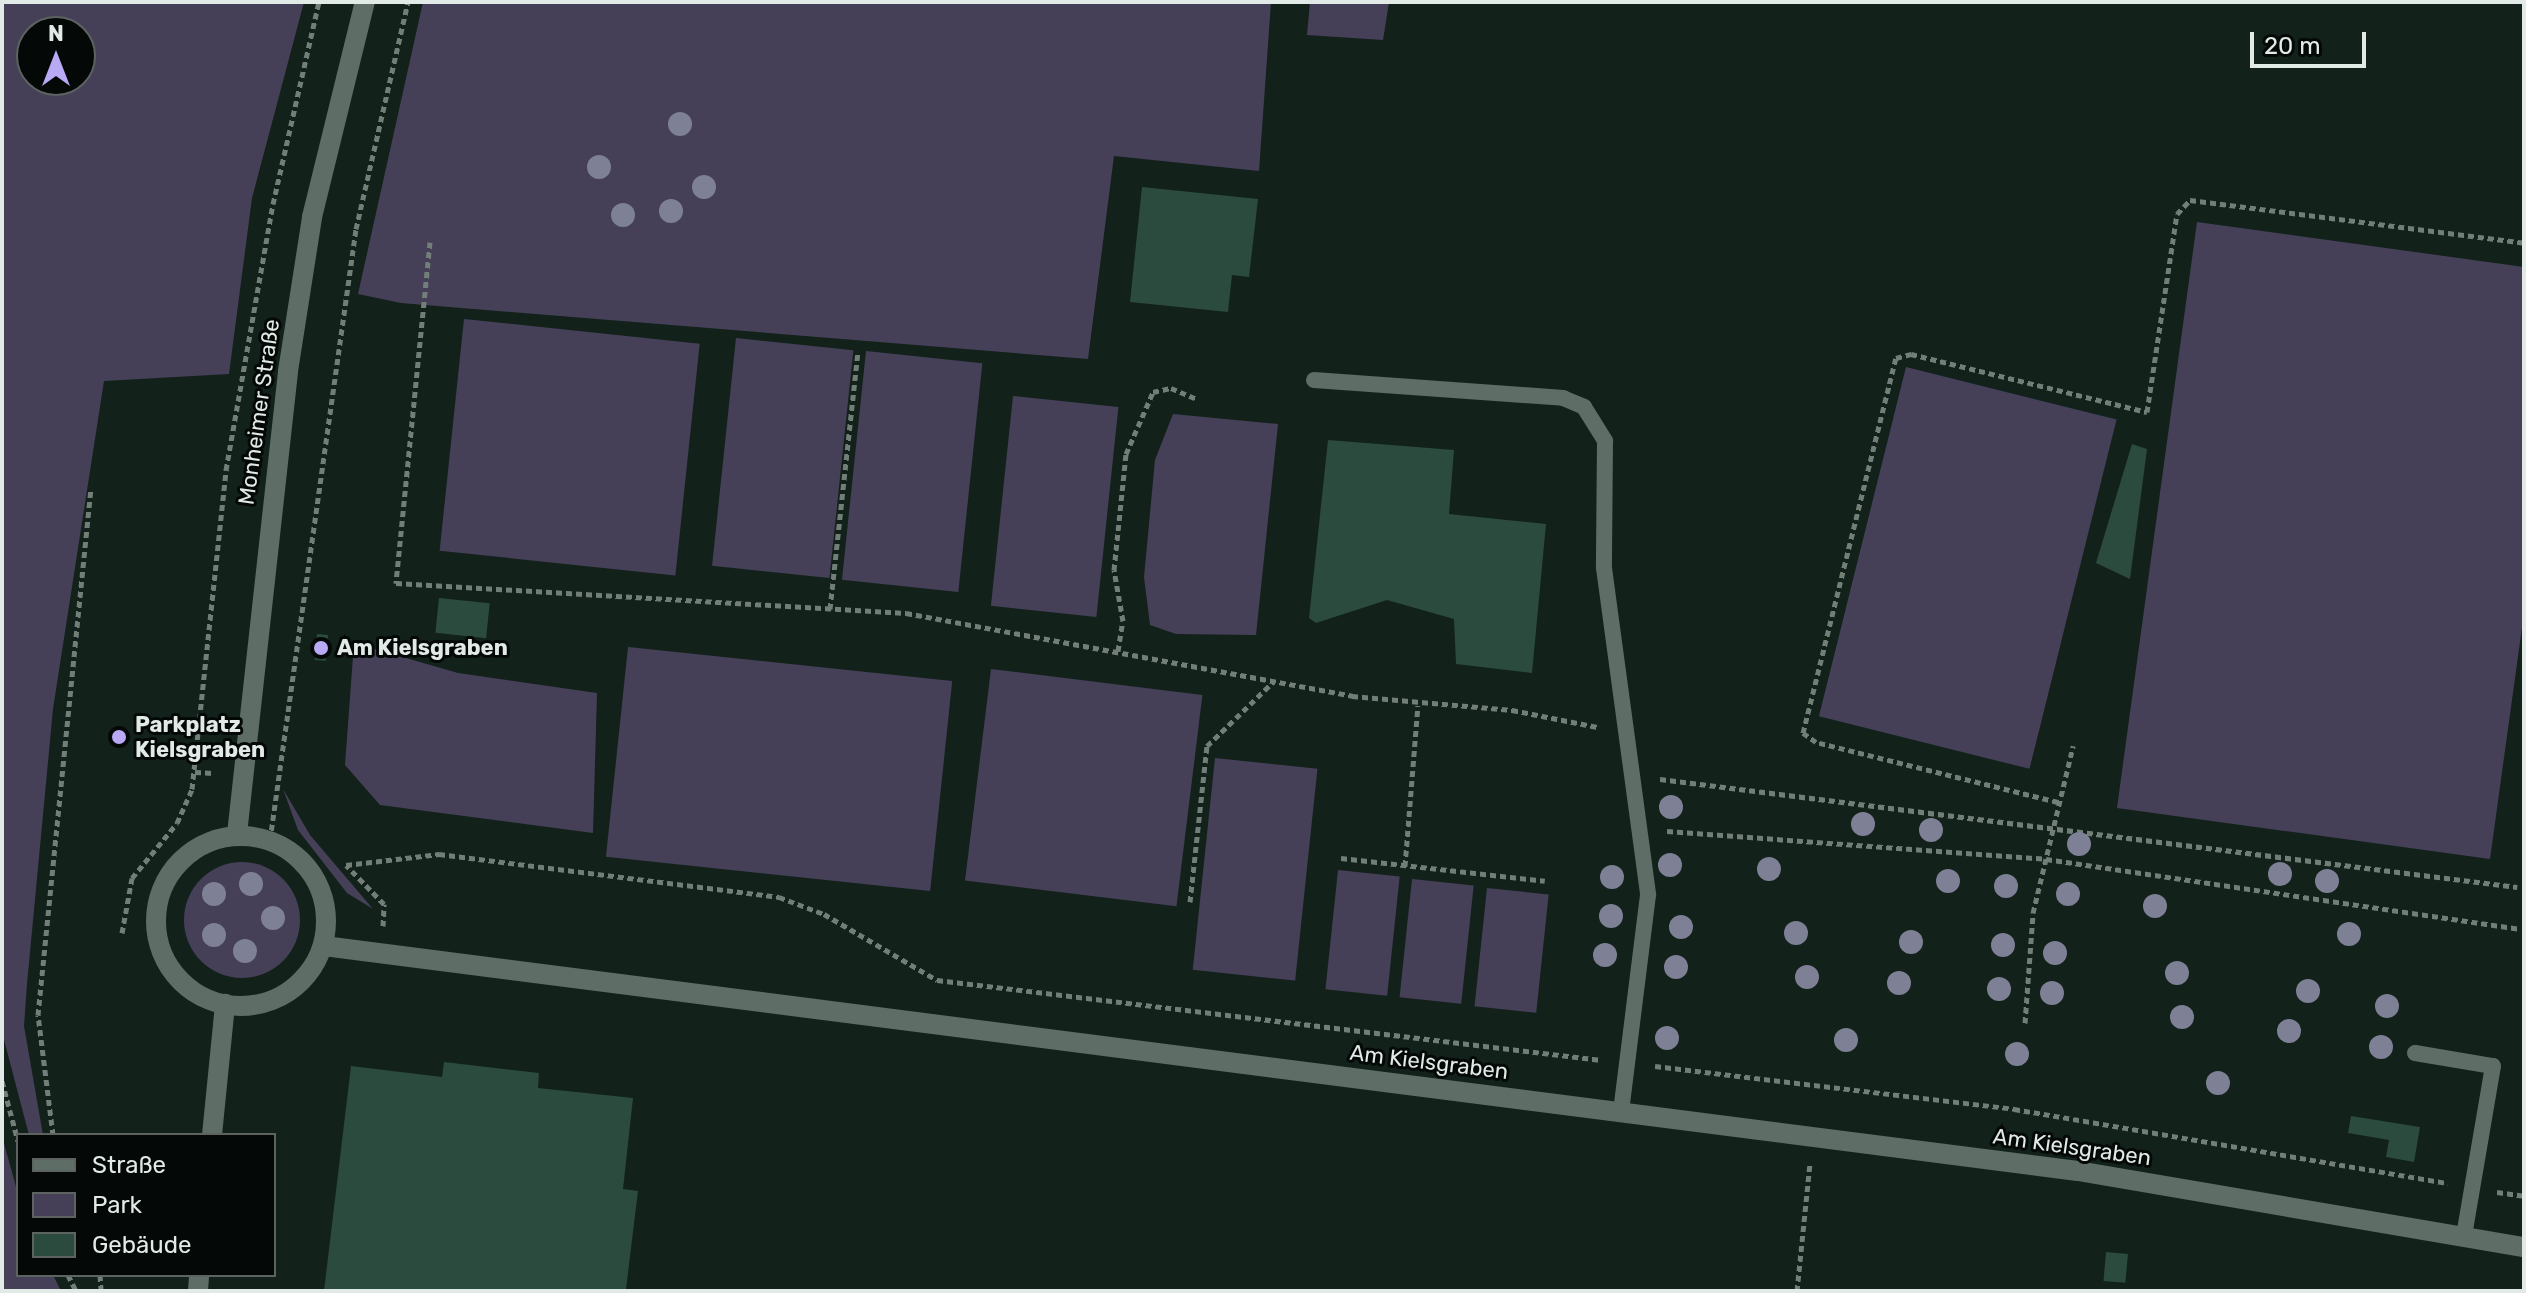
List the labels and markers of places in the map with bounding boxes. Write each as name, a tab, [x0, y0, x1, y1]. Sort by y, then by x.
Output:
place label: Am Kielsgraben	[337, 635, 508, 661]
marker: Am Kielsgraben	[312, 639, 330, 657]
place label: Parkplatz Kielsgraben	[135, 711, 265, 762]
marker: Parkplatz Kielsgraben	[110, 728, 128, 746]

